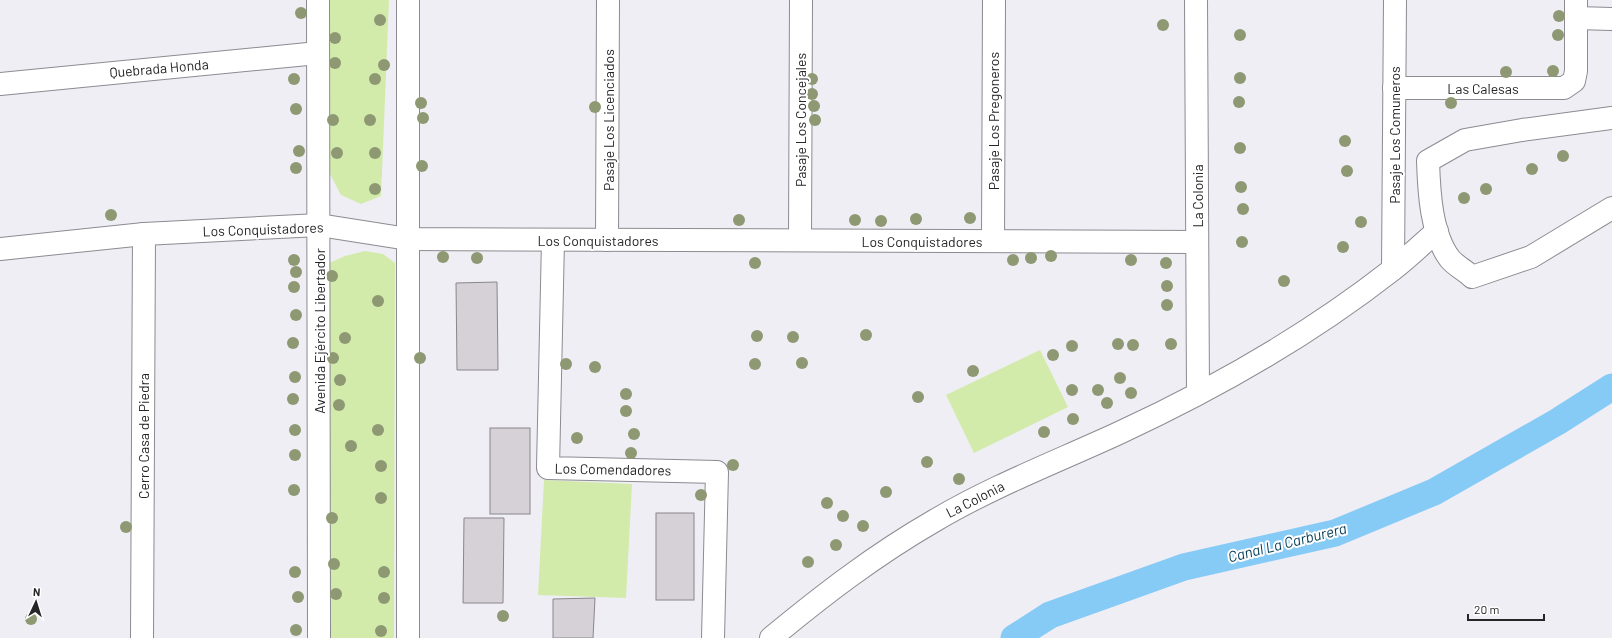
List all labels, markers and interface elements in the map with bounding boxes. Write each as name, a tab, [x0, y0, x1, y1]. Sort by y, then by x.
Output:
street label: Pasaje Los Licenciados	[600, 49, 617, 191]
street label: Pasaje Los Pregoneros	[985, 52, 1002, 190]
street label: Pasaje Los Concejales	[792, 53, 809, 187]
street label: Quebrada Honda	[109, 55, 209, 81]
street label: Pasaje Los Comuneros	[1386, 66, 1403, 204]
street label: Las Calesas	[1447, 80, 1519, 97]
street label: La Colonia	[1189, 164, 1206, 228]
street label: Los Conquistadores	[202, 218, 324, 240]
street label: Los Conquistadores	[538, 232, 659, 249]
street label: Los Conquistadores	[862, 233, 983, 250]
street label: Avenida Ejército Libertador	[311, 248, 328, 414]
street label: Cerro Casa de Piedra	[135, 373, 152, 499]
street label: Los Comendadores	[554, 459, 672, 479]
street label: La Colonia	[943, 477, 1007, 521]
water label: Canal La Carburera	[1226, 519, 1348, 565]
north arrow	[16, 582, 56, 622]
text: N	[33, 585, 41, 598]
scale bar	[1468, 596, 1544, 622]
text: 20 m	[1474, 602, 1500, 616]

